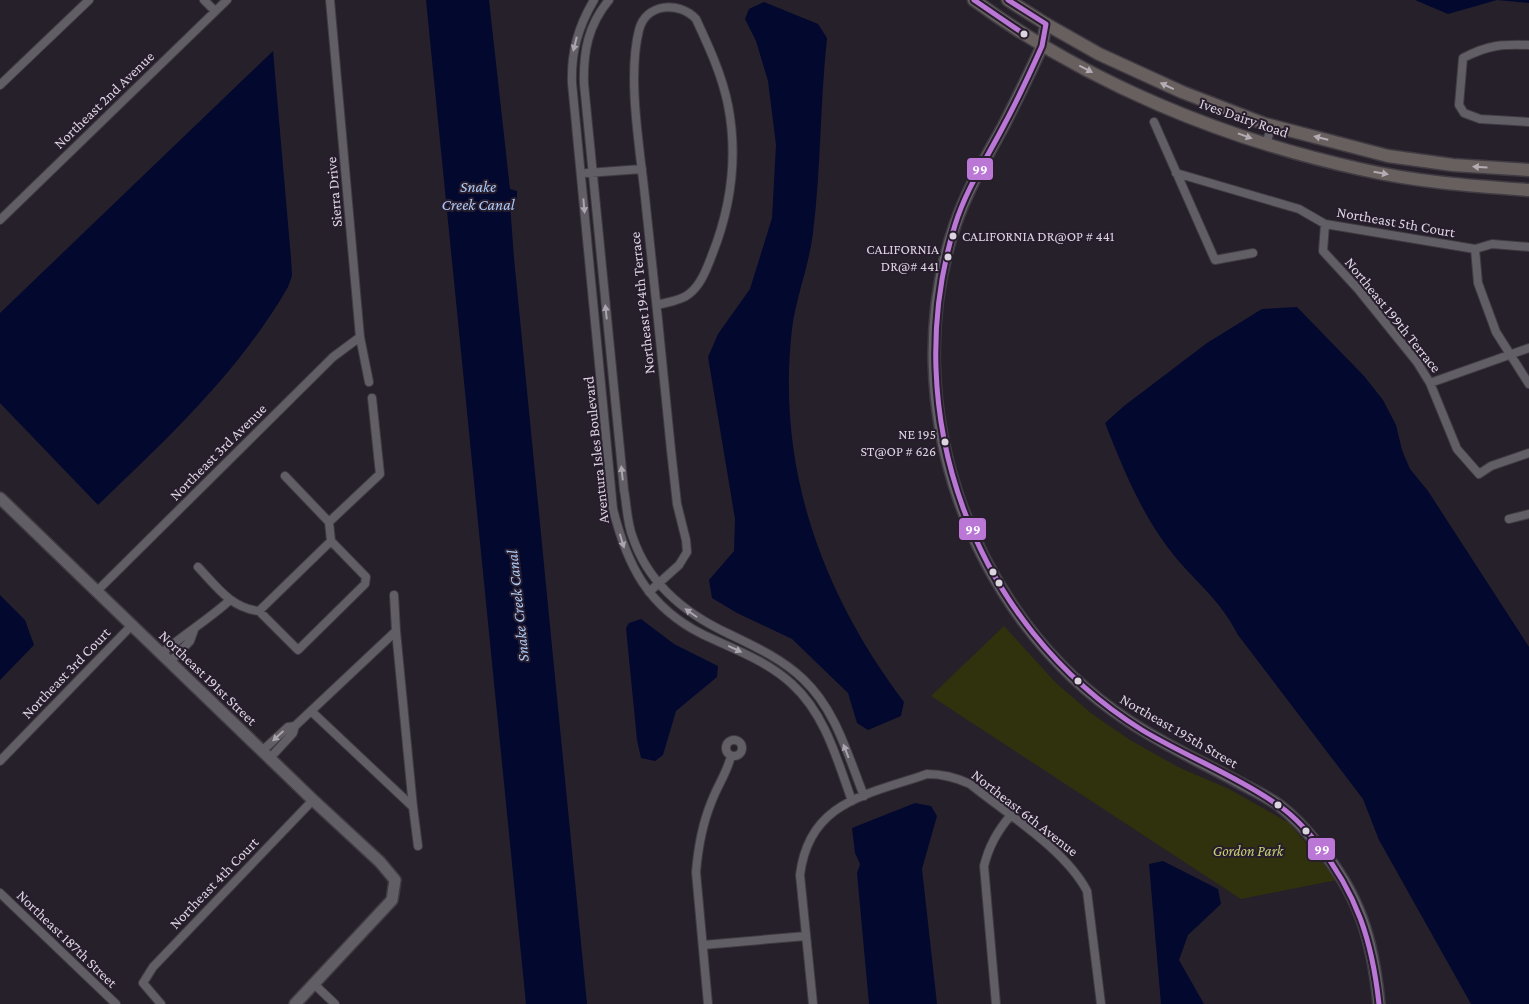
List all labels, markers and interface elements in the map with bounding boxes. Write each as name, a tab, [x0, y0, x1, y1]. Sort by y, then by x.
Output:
unlabelled marker	[1019, 29, 1029, 39]
one-way arrow	[570, 37, 578, 52]
street label: Northeast 2nd Avenue	[51, 48, 158, 152]
one-way arrow	[1078, 65, 1093, 73]
one-way arrow	[1160, 81, 1175, 90]
street label: Ives Dairy Road	[1197, 95, 1291, 142]
one-way arrow	[1238, 132, 1253, 140]
one-way arrow	[1313, 134, 1328, 142]
street label: Sierra Drive	[323, 156, 345, 228]
line badge: 99	[966, 157, 994, 181]
text: 99	[972, 161, 988, 177]
one-way arrow	[1472, 162, 1488, 170]
one-way arrow	[1374, 170, 1390, 178]
water label: Snake Creek Canal	[441, 178, 516, 213]
one-way arrow	[580, 198, 588, 214]
street label: Northeast 5th Court	[1335, 204, 1458, 240]
place label: CALIFORNIA DR@OP # 441	[962, 228, 1115, 244]
street label: Northeast 194th Terrace	[627, 231, 657, 375]
marker: CALIFORNIA DR@OP # 441	[948, 231, 958, 241]
place label: CALIFORNIA DR@# 441	[866, 241, 939, 274]
marker: CALIFORNIA DR@# 441	[943, 252, 953, 262]
street label: Northeast 199th Terrace	[1342, 254, 1444, 376]
one-way arrow	[602, 303, 610, 319]
street label: Aventura Isles Boulevard	[580, 376, 612, 524]
street label: Northeast 3rd Avenue	[166, 400, 270, 504]
place label: NE 195 ST@OP # 626	[860, 426, 936, 459]
marker: NE 195 ST@OP # 626	[940, 437, 950, 447]
one-way arrow	[618, 465, 626, 481]
line badge: 99	[958, 517, 987, 541]
text: 99	[965, 521, 981, 537]
one-way arrow	[618, 533, 626, 548]
water label: Snake Creek Canal	[503, 548, 532, 663]
unlabelled marker	[988, 567, 998, 577]
unlabelled marker	[994, 578, 1004, 588]
one-way arrow	[684, 608, 698, 618]
street label: Northeast 3rd Court	[19, 624, 114, 722]
street label: Northeast 191st Street	[156, 627, 261, 729]
one-way arrow	[728, 645, 742, 653]
unlabelled marker	[1073, 676, 1083, 686]
street label: Northeast 195th Street	[1117, 691, 1242, 772]
one-way arrow	[272, 730, 284, 742]
one-way arrow	[842, 743, 849, 758]
street label: Northeast 6th Avenue	[969, 767, 1082, 860]
unlabelled marker	[1273, 800, 1283, 810]
unlabelled marker	[1301, 826, 1311, 836]
street label: Northeast 4th Court	[166, 833, 262, 932]
line badge: 99	[1307, 837, 1336, 861]
text: 99	[1314, 841, 1330, 857]
park label: Gordon Park	[1213, 843, 1285, 859]
street label: Northeast 187th Street	[14, 887, 121, 992]

